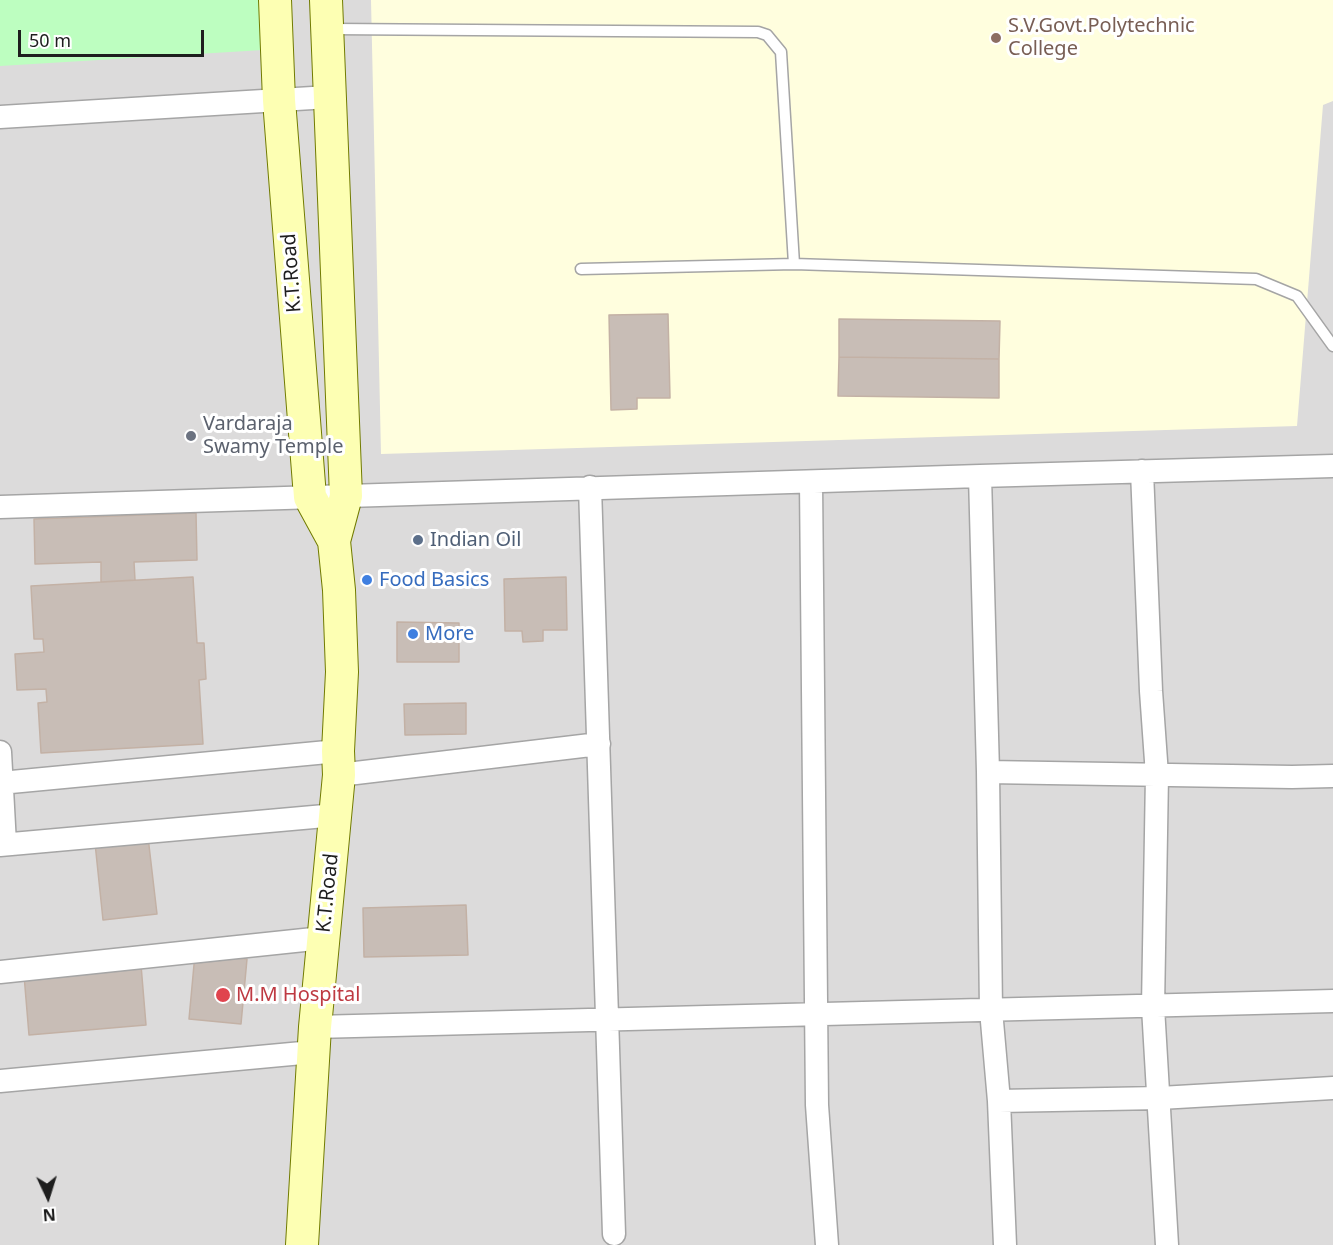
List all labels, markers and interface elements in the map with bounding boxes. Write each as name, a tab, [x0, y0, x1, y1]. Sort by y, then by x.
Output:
place label: S.V.Govt.Polytechnic College	[1008, 14, 1195, 61]
scale bar	[21, 18, 207, 56]
text: 50 m	[29, 28, 71, 52]
marker: S.V.Govt.Polytechnic College	[989, 31, 1003, 45]
street label: K.T.Road	[277, 232, 307, 314]
place label: Vardaraja Swamy Temple	[203, 412, 343, 459]
marker: Vardaraja Swamy Temple	[184, 429, 198, 443]
place label: Indian Oil	[430, 528, 521, 552]
marker: Indian Oil	[411, 533, 425, 547]
place label: Food Basics	[379, 568, 489, 592]
marker: Food Basics	[360, 573, 374, 587]
place label: More	[425, 622, 474, 646]
marker: More	[406, 627, 420, 641]
street label: K.T.Road	[312, 852, 344, 934]
place label: M.M Hospital	[236, 983, 360, 1007]
marker: M.M Hospital	[214, 986, 232, 1004]
north arrow	[18, 1167, 78, 1227]
text: N	[42, 1204, 57, 1226]

